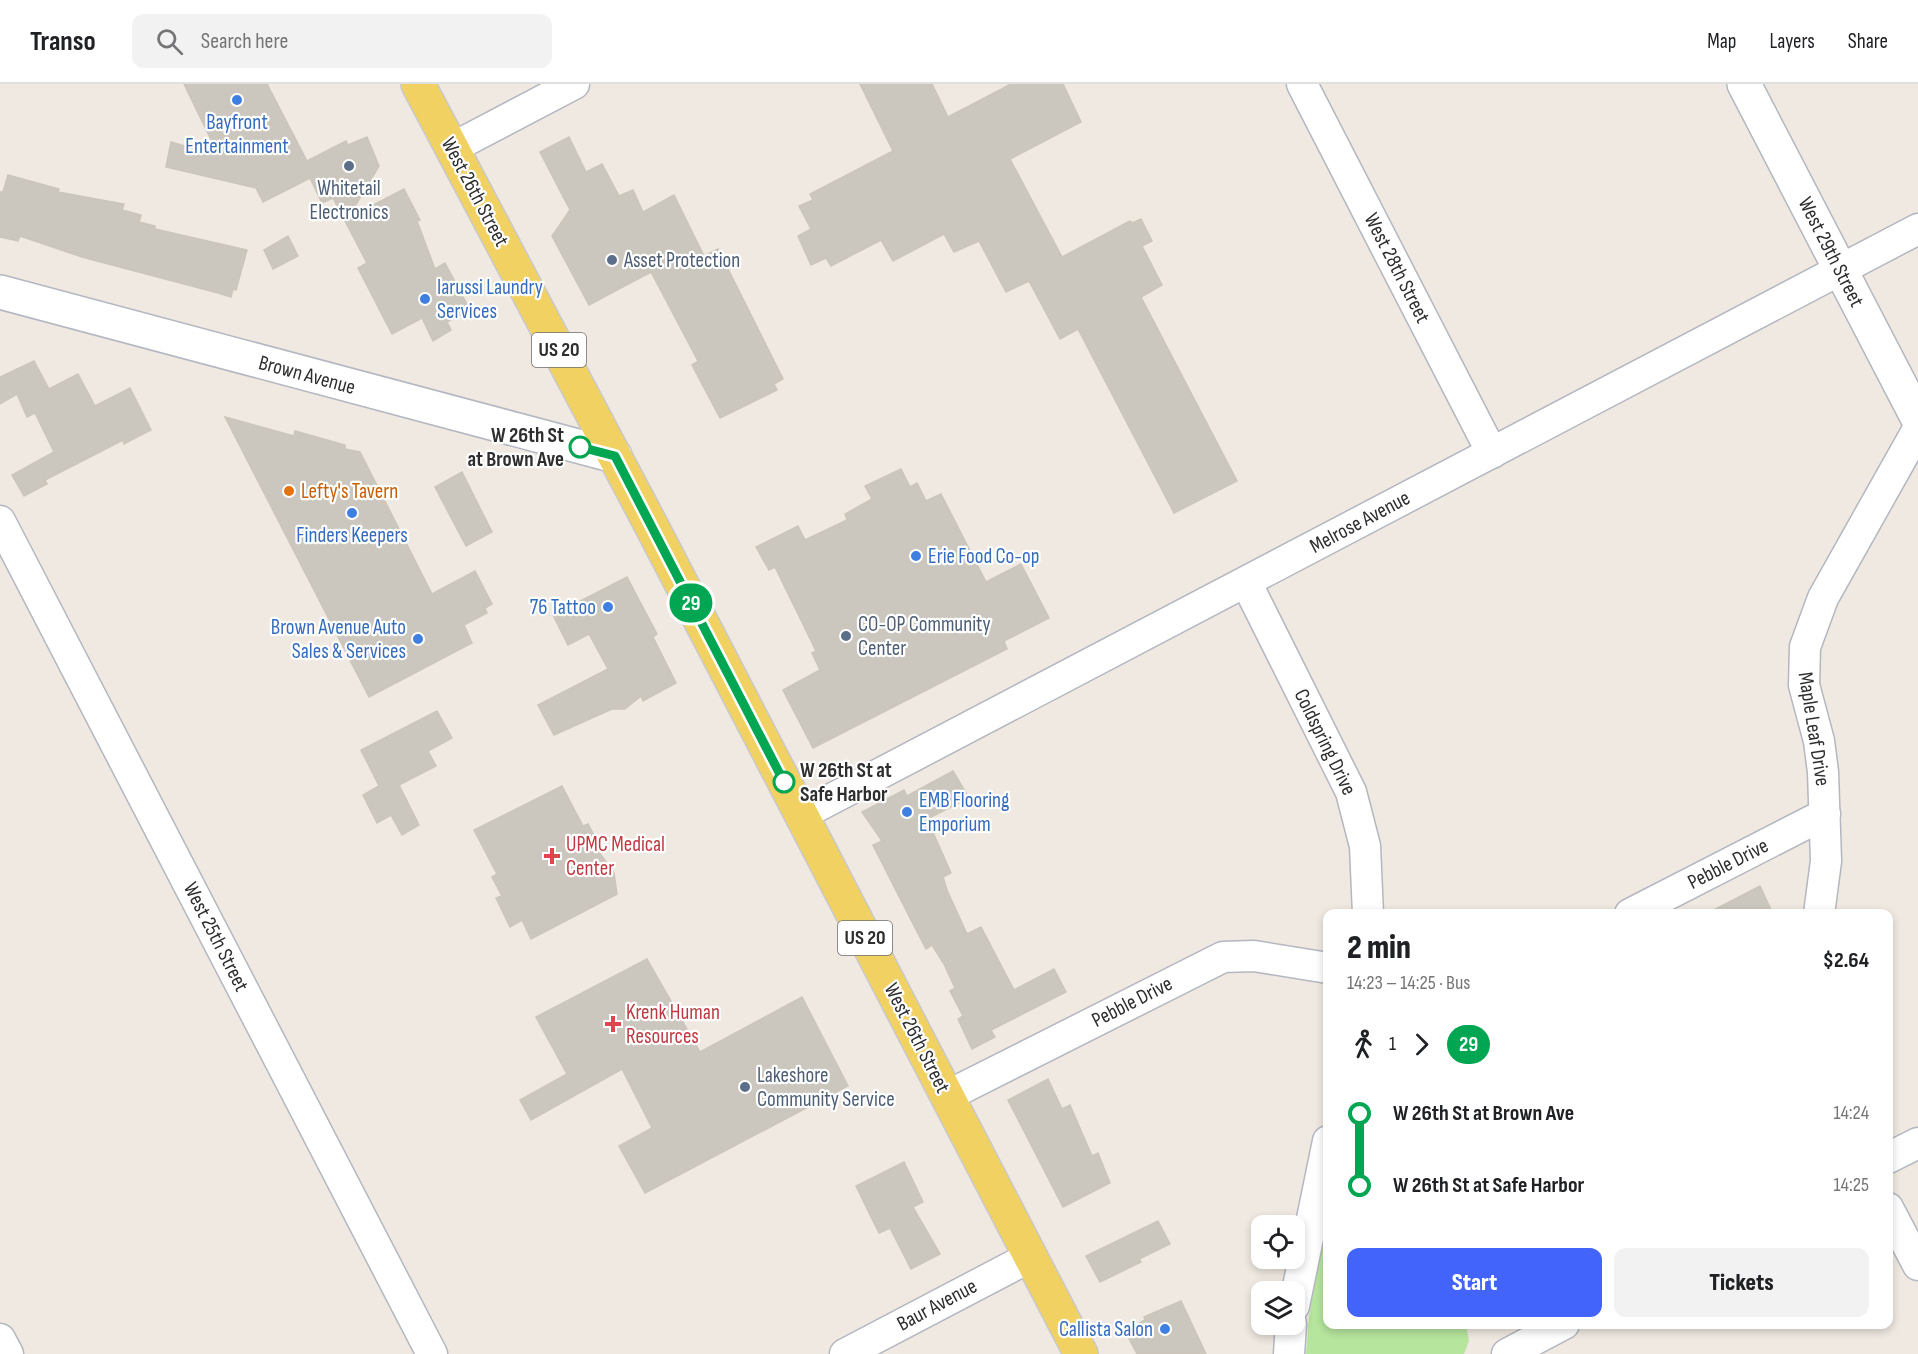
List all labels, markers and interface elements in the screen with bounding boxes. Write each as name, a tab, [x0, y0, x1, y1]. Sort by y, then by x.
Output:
search box	[132, 14, 552, 68]
text: Transo	[30, 25, 96, 58]
icon: search	[153, 25, 186, 58]
text: Search here	[201, 28, 288, 55]
text: Map	[1707, 29, 1736, 54]
text: Layers	[1769, 29, 1815, 54]
text: Share	[1848, 29, 1888, 54]
marker: Bayfront Entertainment	[230, 93, 244, 107]
place label: Bayfront Entertainment	[185, 110, 289, 159]
street label: West 26th Street	[436, 133, 514, 251]
marker: Whitetail Electronics	[342, 159, 356, 173]
place label: Whitetail Electronics	[310, 176, 388, 225]
street label: West 29th Street	[1793, 193, 1869, 311]
street label: West 28th Street	[1359, 209, 1435, 327]
place label: Asset Protection	[623, 248, 740, 273]
marker: Asset Protection	[605, 253, 619, 267]
place label: Iarussi Laundry Services	[437, 275, 543, 324]
marker: Iarussi Laundry Services	[418, 292, 432, 306]
road number: US 20	[532, 333, 586, 367]
street label: Brown Avenue	[256, 350, 358, 400]
place label: W 26th St at Brown Ave	[467, 423, 564, 472]
marker: W 26th St at Brown Ave	[569, 436, 591, 458]
place label: Lefty's Tavern	[301, 479, 398, 504]
marker: Lefty's Tavern	[282, 484, 296, 498]
street label: Melrose Avenue	[1306, 485, 1414, 559]
marker: Finders Keepers	[345, 506, 359, 520]
place label: Finders Keepers	[296, 523, 408, 548]
place label: Erie Food Co-op	[928, 544, 1039, 569]
marker: Erie Food Co-op	[909, 549, 923, 563]
line badge: 29	[664, 584, 718, 622]
text: 29	[681, 591, 701, 616]
place label: 76 Tattoo	[530, 595, 596, 620]
marker: 76 Tattoo	[601, 600, 615, 614]
place label: CO-OP Community Center	[858, 612, 991, 661]
place label: Brown Avenue Auto Sales & Services	[271, 615, 406, 664]
marker: CO-OP Community Center	[839, 629, 853, 643]
marker: Brown Avenue Auto Sales & Services	[411, 632, 425, 646]
street label: Maple Leaf Drive	[1793, 670, 1835, 788]
street label: Coldspring Drive	[1289, 685, 1361, 799]
place label: W 26th St at Safe Harbor	[800, 758, 892, 807]
marker: W 26th St at Safe Harbor	[773, 771, 795, 793]
place label: EMB Flooring Emporium	[919, 788, 1009, 837]
marker: EMB Flooring Emporium	[900, 805, 914, 819]
place label: UPMC Medical Center	[566, 832, 665, 881]
street label: Pebble Drive	[1684, 833, 1772, 895]
marker: UPMC Medical Center	[543, 847, 561, 865]
street label: West 25th Street	[178, 878, 254, 996]
road number: US 20	[838, 921, 892, 955]
text: 2 min	[1347, 928, 1411, 968]
text: $2.64	[1823, 947, 1869, 974]
street label: Pebble Drive	[1088, 971, 1176, 1033]
text: 14:23 – 14:25 · Bus	[1347, 971, 1470, 995]
street label: West 26th Street	[879, 979, 955, 1097]
place label: Krenk Human Resources	[626, 1000, 720, 1049]
marker: Krenk Human Resources	[604, 1015, 622, 1033]
icon: walk	[1347, 1028, 1380, 1061]
icon: forward	[1405, 1028, 1438, 1061]
text: 1	[1389, 1032, 1396, 1056]
text: 29	[1459, 1032, 1478, 1057]
place label: Lakeshore Community Service	[757, 1063, 895, 1112]
marker: Lakeshore Community Service	[738, 1080, 752, 1094]
text: W 26th St at Brown Ave	[1393, 1100, 1574, 1127]
text: 14:24	[1833, 1101, 1869, 1125]
text: W 26th St at Safe Harbor	[1393, 1172, 1584, 1199]
text: 14:25	[1834, 1173, 1869, 1197]
map controls	[1251, 1215, 1305, 1335]
button: locate	[1251, 1215, 1305, 1269]
button: Start	[1347, 1248, 1602, 1317]
button: Tickets	[1614, 1248, 1869, 1317]
street label: Baur Avenue	[893, 1274, 981, 1336]
button: layers	[1251, 1281, 1305, 1335]
place label: Callista Salon	[1059, 1317, 1153, 1342]
marker: Callista Salon	[1158, 1322, 1172, 1336]

